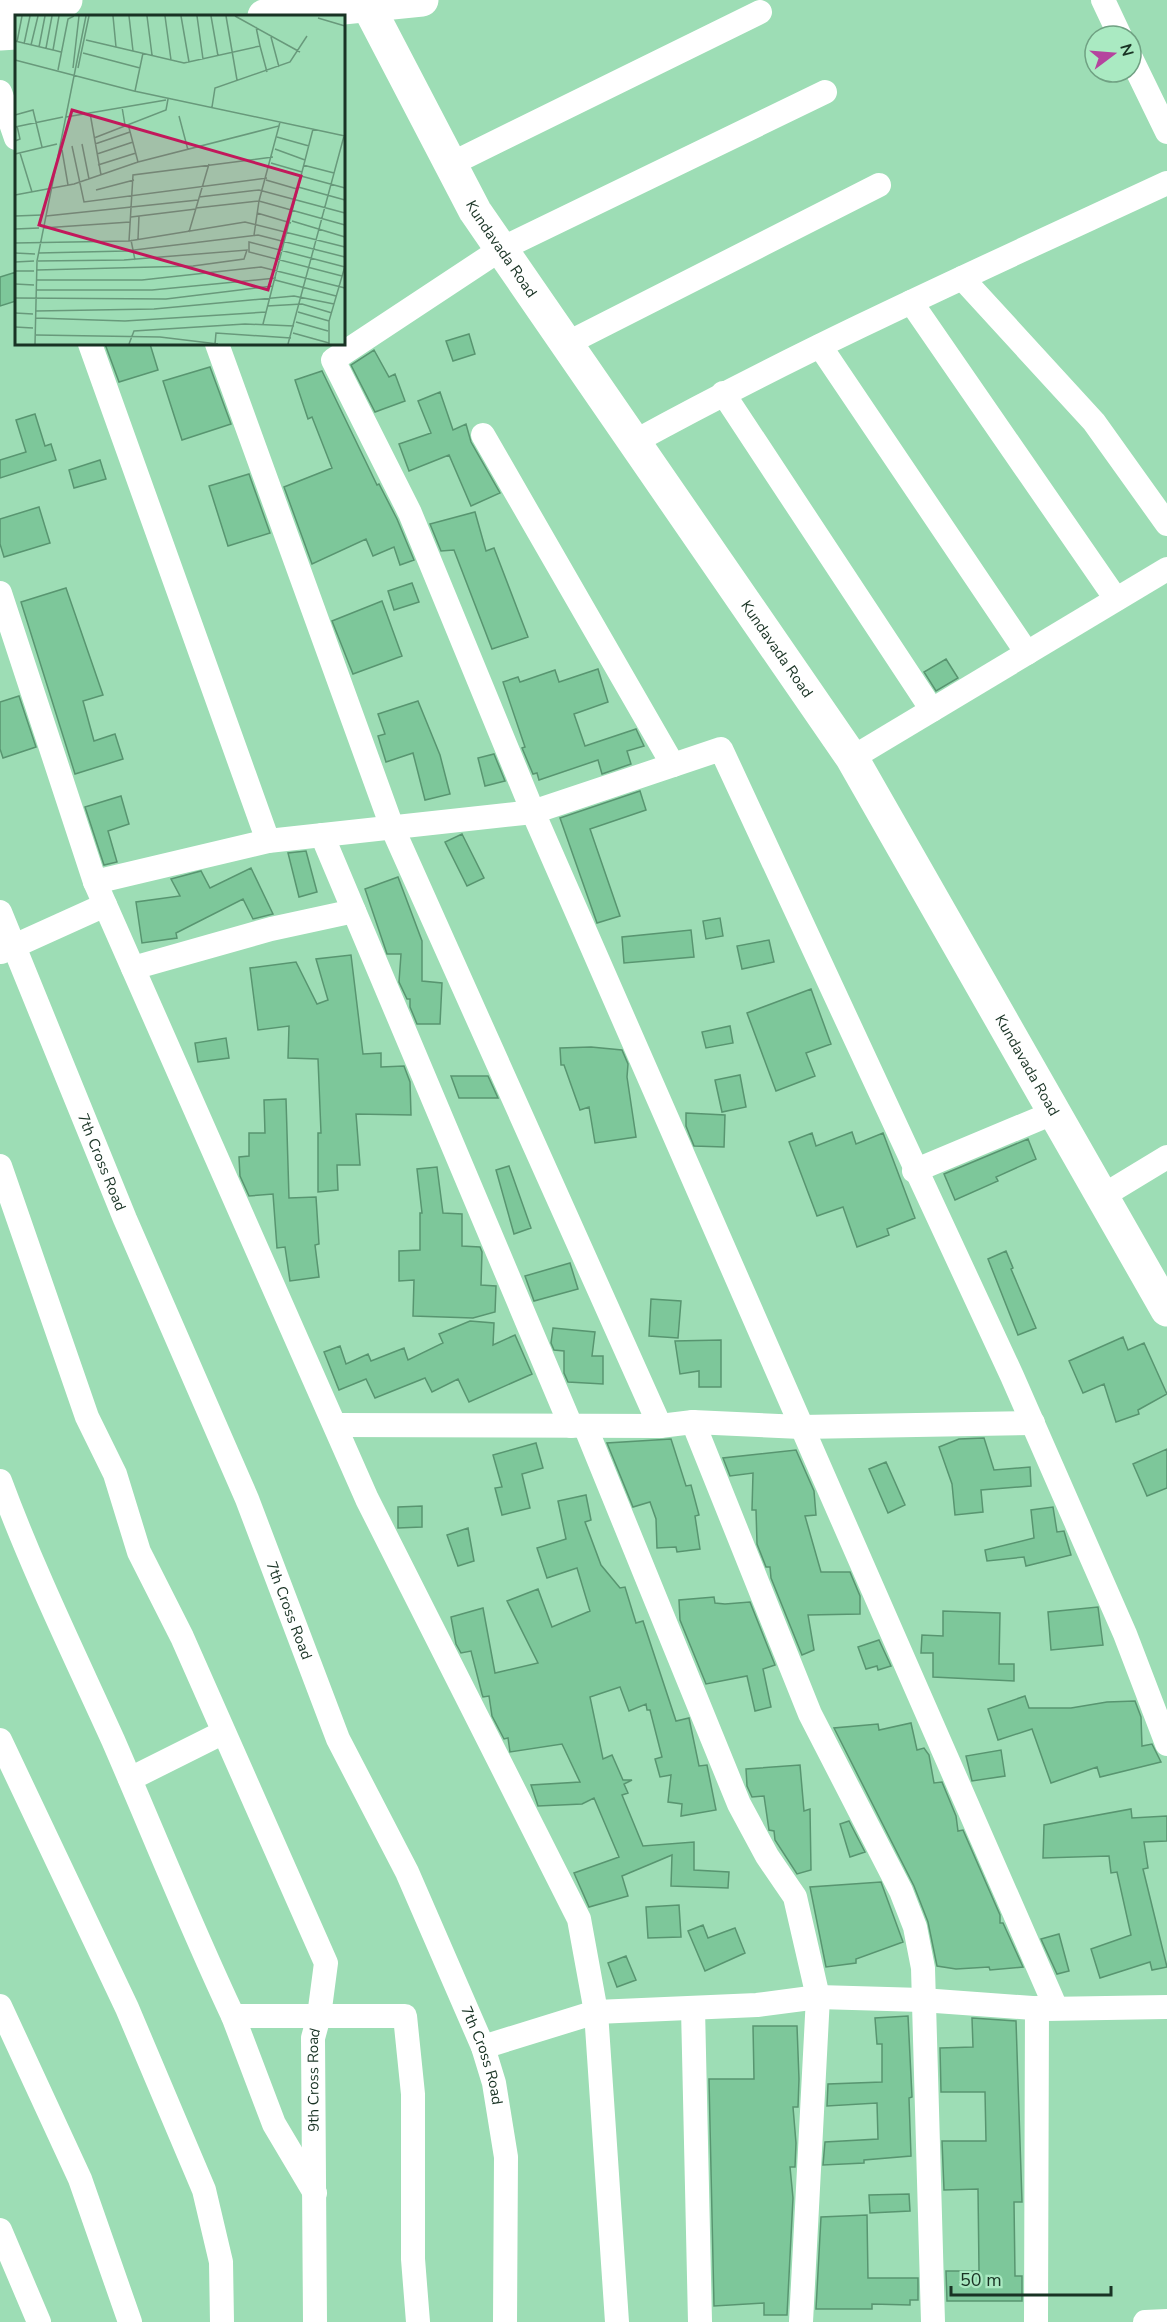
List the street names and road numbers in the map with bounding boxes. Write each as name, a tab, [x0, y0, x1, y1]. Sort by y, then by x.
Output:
street label: Kundavada Road	[461, 197, 542, 301]
street label: Kundavada Road	[736, 597, 817, 702]
street label: Kundavada Road	[990, 1011, 1064, 1120]
street label: 7th Cross Road	[73, 1110, 131, 1214]
street label: 7th Cross Road	[262, 1558, 317, 1662]
street label: 7th Cross Road	[456, 2003, 507, 2106]
street label: 9th Cross Road	[303, 2026, 325, 2132]

